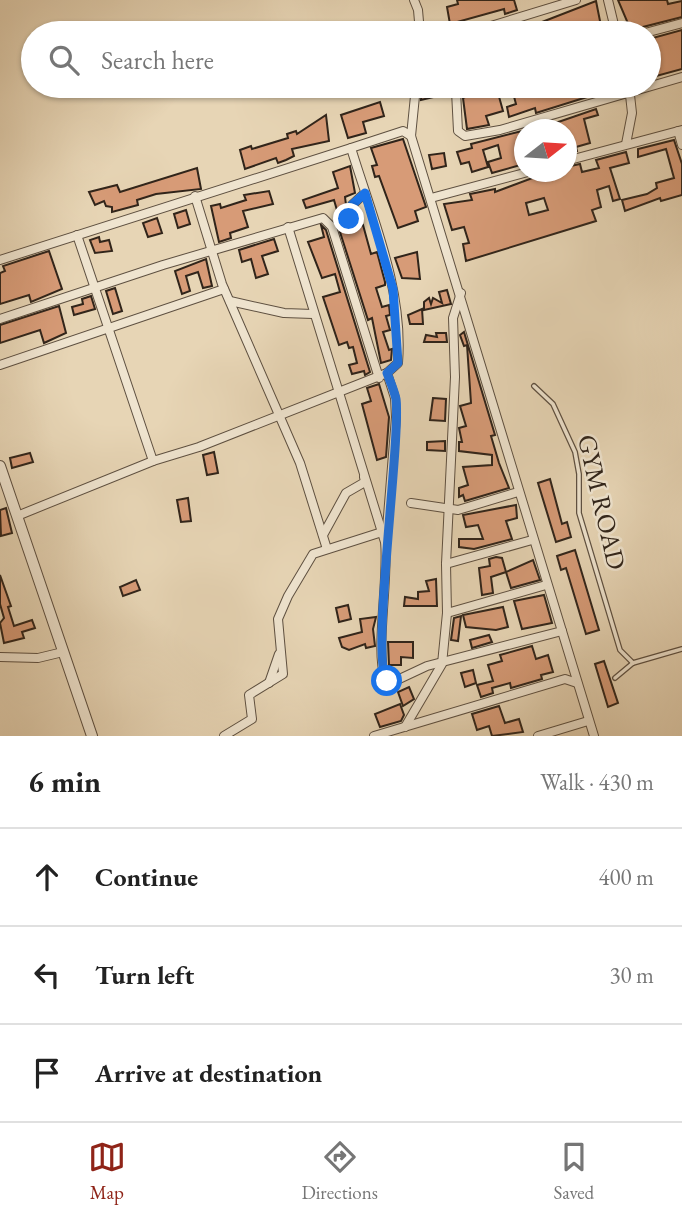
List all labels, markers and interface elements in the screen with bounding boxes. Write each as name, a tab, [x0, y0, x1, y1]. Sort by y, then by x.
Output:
search box	[21, 21, 661, 98]
icon: search	[45, 41, 83, 79]
text: Search here	[101, 43, 214, 77]
north arrow	[514, 119, 577, 182]
route end	[333, 203, 364, 234]
street label: GYM ROAD	[570, 431, 634, 573]
route start	[371, 665, 402, 696]
text: 6 min	[28, 762, 101, 801]
text: Walk · 430 m	[540, 767, 654, 797]
icon: ahead	[28, 858, 66, 896]
text: Continue	[95, 860, 198, 894]
text: 400 m	[598, 862, 654, 892]
icon: left	[28, 956, 66, 994]
text: Turn left	[95, 958, 194, 992]
text: 30 m	[609, 960, 654, 990]
icon: arrive	[28, 1054, 66, 1092]
text: Arrive at destination	[95, 1056, 322, 1090]
tab: Map	[88, 1138, 126, 1205]
tab: Directions	[301, 1138, 378, 1205]
tab: Saved	[553, 1138, 594, 1205]

